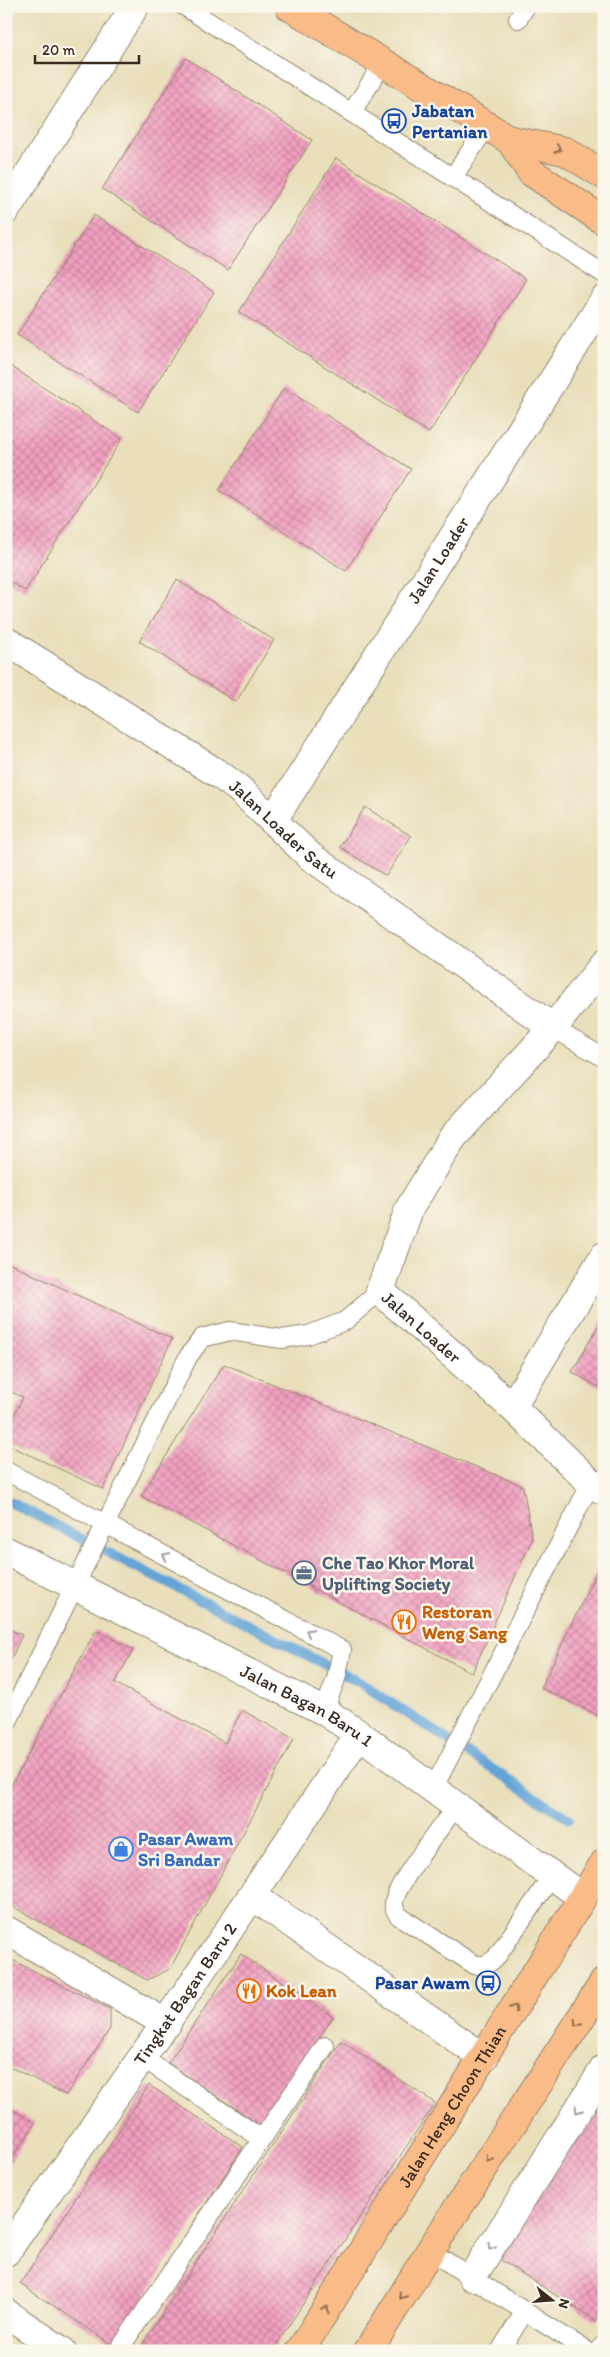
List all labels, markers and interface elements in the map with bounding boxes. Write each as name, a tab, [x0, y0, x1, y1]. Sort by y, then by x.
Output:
scale bar	[35, 32, 139, 64]
text: 20 m	[42, 41, 76, 59]
place label: Jabatan Pertanian	[411, 100, 488, 143]
bus stop icon: Jabatan Pertanian	[381, 108, 407, 134]
one-way arrow	[553, 143, 562, 153]
street label: Jalan Loader	[403, 512, 475, 608]
street label: Jalan Loader Satu	[225, 775, 342, 883]
street label: Jalan Loader	[377, 1286, 466, 1369]
one-way arrow	[162, 1552, 171, 1562]
place label: Che Tao Khor Moral Uplifting Society	[322, 1552, 475, 1595]
office icon: Che Tao Khor Moral Uplifting Society	[291, 1560, 317, 1586]
place label: Restoran Weng Sang	[422, 1601, 508, 1644]
restaurant icon: Restoran Weng Sang	[391, 1609, 417, 1635]
one-way arrow	[305, 1628, 314, 1638]
street label: Jalan Bagan Baru 1	[236, 1660, 377, 1752]
place label: Pasar Awam Sri Bandar	[138, 1828, 234, 1871]
shop icon: Pasar Awam Sri Bandar	[108, 1836, 134, 1862]
street label: Tingkat Bagan Baru 2	[129, 1918, 242, 2070]
bus stop icon: Pasar Awam	[475, 1970, 501, 1996]
place label: Pasar Awam	[375, 1972, 471, 1994]
restaurant icon: Kok Lean	[236, 1978, 262, 2004]
place label: Kok Lean	[266, 1980, 337, 2002]
one-way arrow	[508, 2005, 518, 2014]
one-way arrow	[574, 2017, 584, 2026]
street label: Jalan Heng Choon Thian	[394, 2021, 511, 2192]
one-way arrow	[574, 2105, 584, 2114]
one-way arrow	[486, 2153, 495, 2163]
one-way arrow	[487, 2242, 497, 2251]
north arrow	[528, 2274, 578, 2324]
one-way arrow	[398, 2291, 408, 2300]
text: N	[554, 2297, 573, 2311]
one-way arrow	[320, 2306, 330, 2315]

